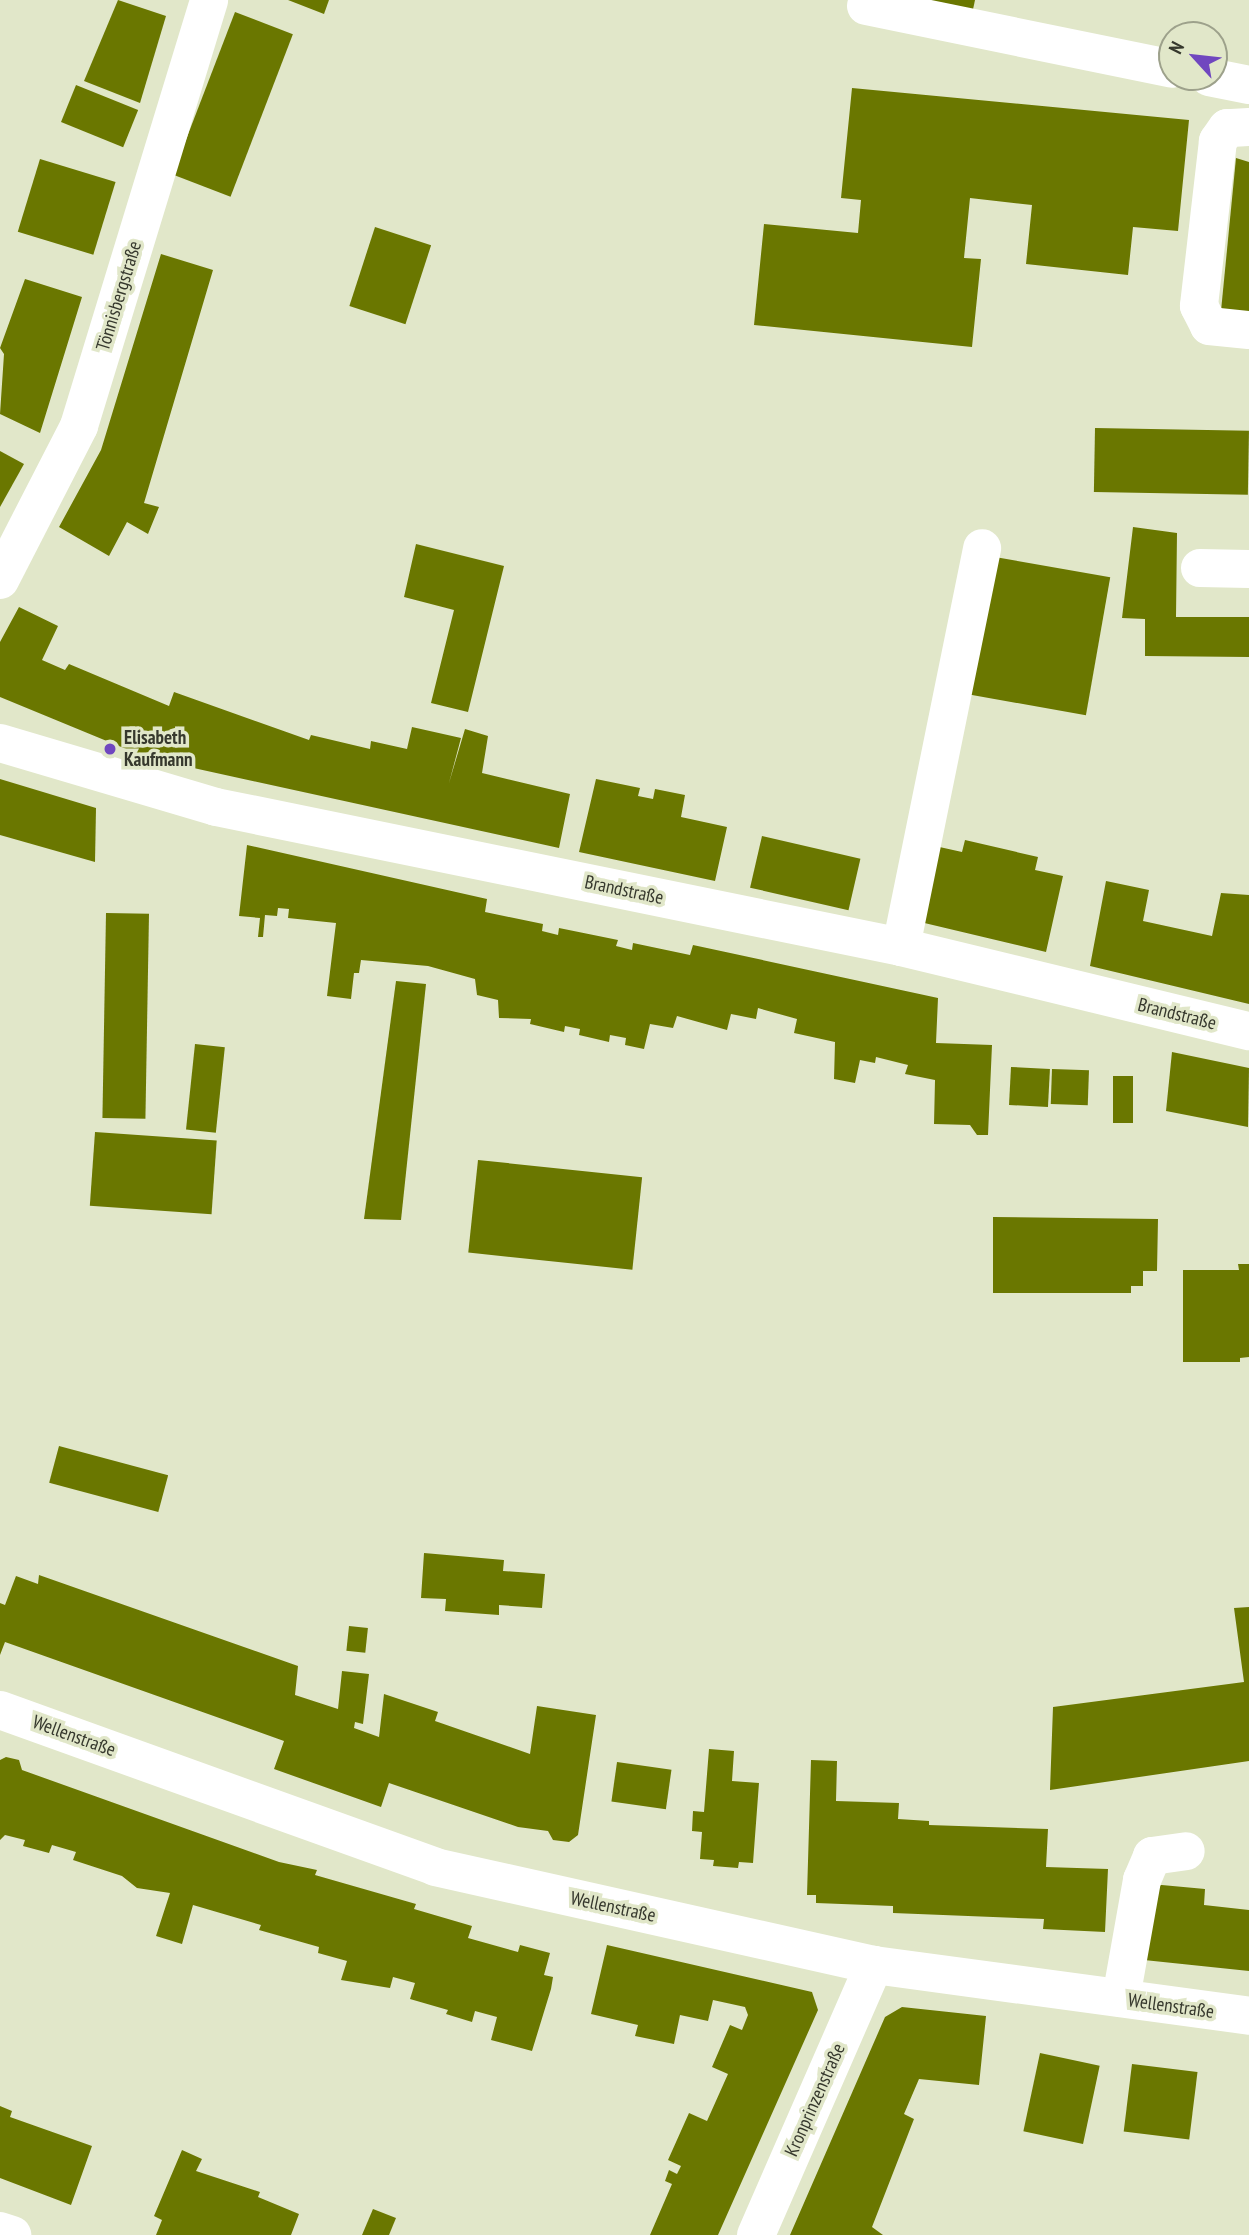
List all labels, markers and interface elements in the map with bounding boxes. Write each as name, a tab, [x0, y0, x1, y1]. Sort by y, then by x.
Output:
north arrow	[1158, 21, 1228, 91]
text: N	[1163, 37, 1189, 57]
street label: Tönnisbergstraße	[91, 238, 147, 354]
place label: Elisabeth Kaufmann	[124, 727, 192, 771]
marker: Elisabeth Kaufmann	[102, 741, 118, 757]
street label: Brandstraße	[583, 871, 665, 909]
street label: Brandstraße	[1135, 993, 1219, 1035]
street label: Wellenstraße	[29, 1710, 119, 1762]
street label: Wellenstraße	[568, 1887, 658, 1927]
street label: Wellenstraße	[1127, 1989, 1215, 2023]
street label: Kronprinzenstraße	[780, 2040, 850, 2160]

